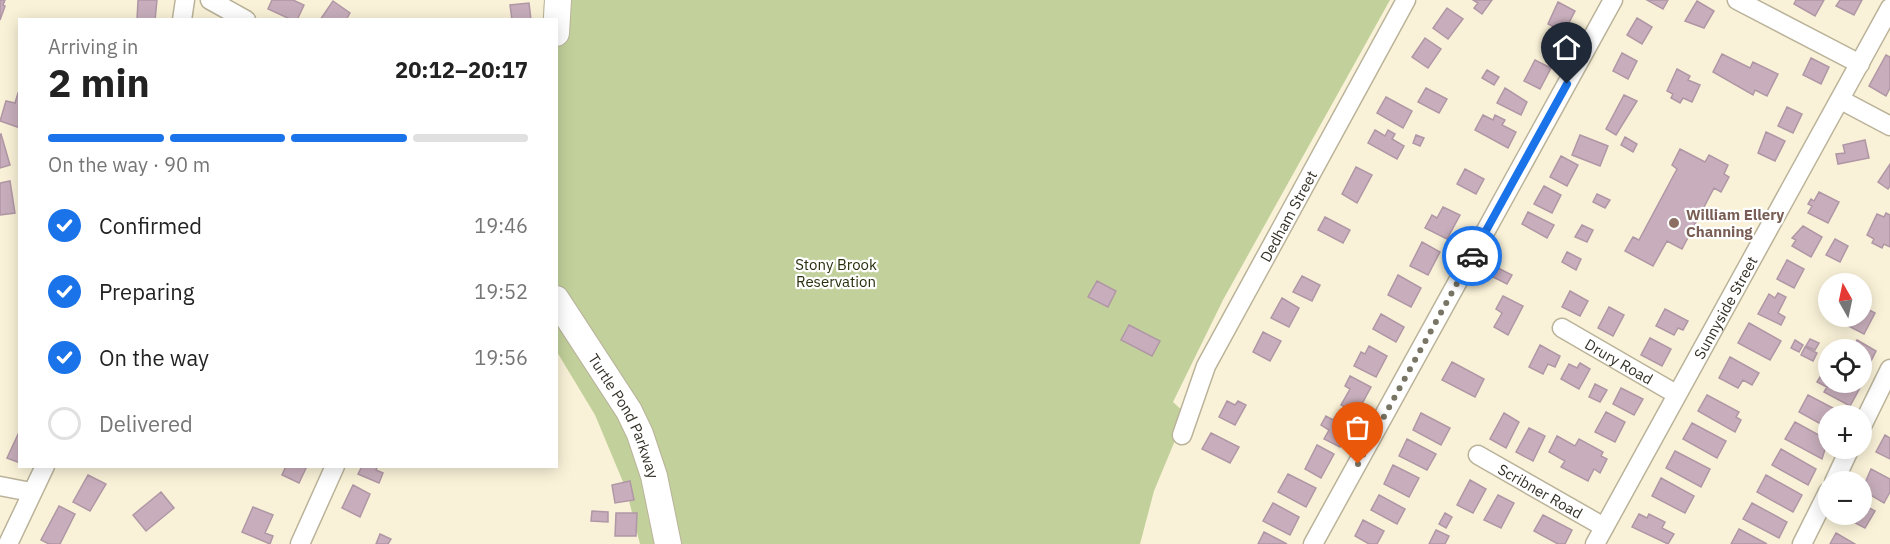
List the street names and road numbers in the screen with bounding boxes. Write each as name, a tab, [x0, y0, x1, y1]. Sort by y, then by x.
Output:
street label: Dedham Street	[1255, 167, 1321, 265]
street label: Sunnyside Street	[1689, 253, 1761, 362]
street label: Drury Road	[1582, 334, 1656, 388]
street label: Turtle Pond Parkway	[585, 350, 664, 481]
street label: Scribner Road	[1495, 459, 1586, 522]

